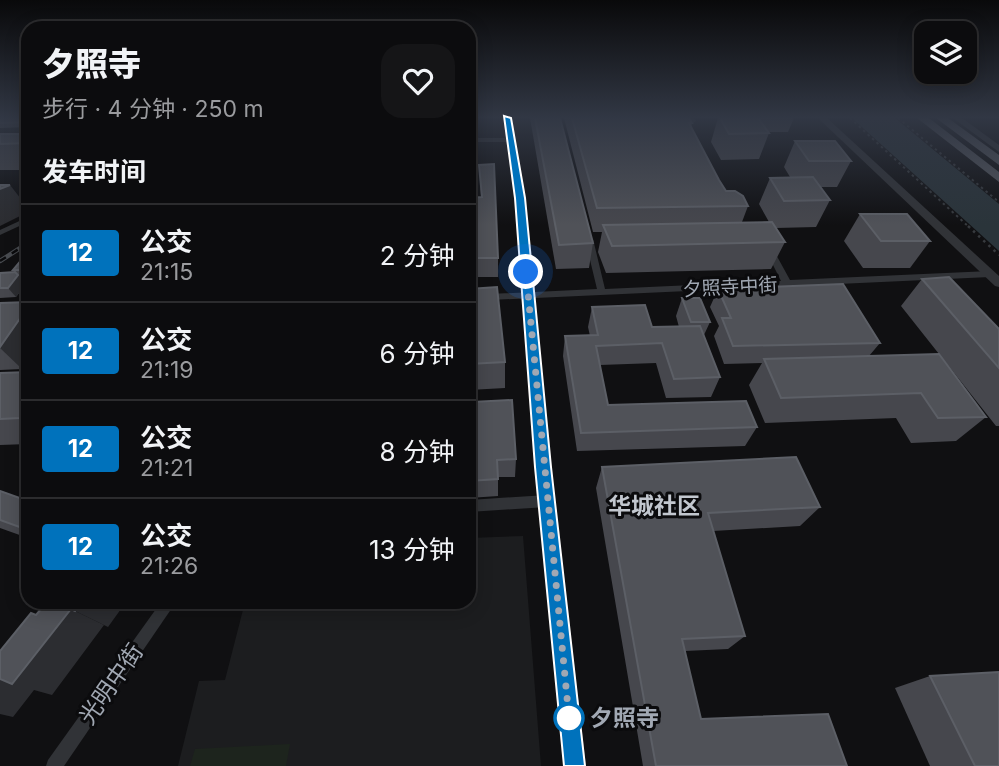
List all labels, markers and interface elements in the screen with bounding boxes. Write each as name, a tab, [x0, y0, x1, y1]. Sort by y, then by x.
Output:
map controls	[914, 21, 977, 84]
button: layers	[914, 21, 977, 84]
text: 夕照寺	[42, 44, 141, 84]
button: heart	[381, 44, 455, 118]
text: 步行 · 4 分钟 · 250 m	[42, 95, 264, 123]
text: 发车时间	[42, 156, 146, 187]
text: 公交	[140, 226, 192, 257]
text: 12	[68, 238, 93, 267]
text: 2 分钟	[380, 240, 455, 271]
your location	[508, 254, 543, 289]
text: 21:15	[140, 258, 193, 286]
street label: 夕照寺中街	[682, 273, 778, 301]
text: 公交	[140, 324, 192, 355]
text: 12	[68, 336, 93, 365]
text: 6 分钟	[380, 338, 455, 369]
text: 21:19	[140, 356, 194, 384]
text: 公交	[140, 422, 192, 453]
text: 12	[68, 434, 93, 463]
text: 8 分钟	[380, 436, 455, 467]
text: 21:21	[140, 454, 193, 482]
district label: 华城社区	[608, 492, 700, 520]
text: 公交	[140, 520, 192, 551]
text: 12	[68, 532, 93, 561]
text: 13 分钟	[369, 534, 455, 565]
text: 21:26	[140, 552, 198, 580]
street label: 光明中街	[73, 638, 149, 730]
marker: 夕照寺	[554, 703, 584, 733]
place label: 夕照寺	[590, 704, 659, 732]

